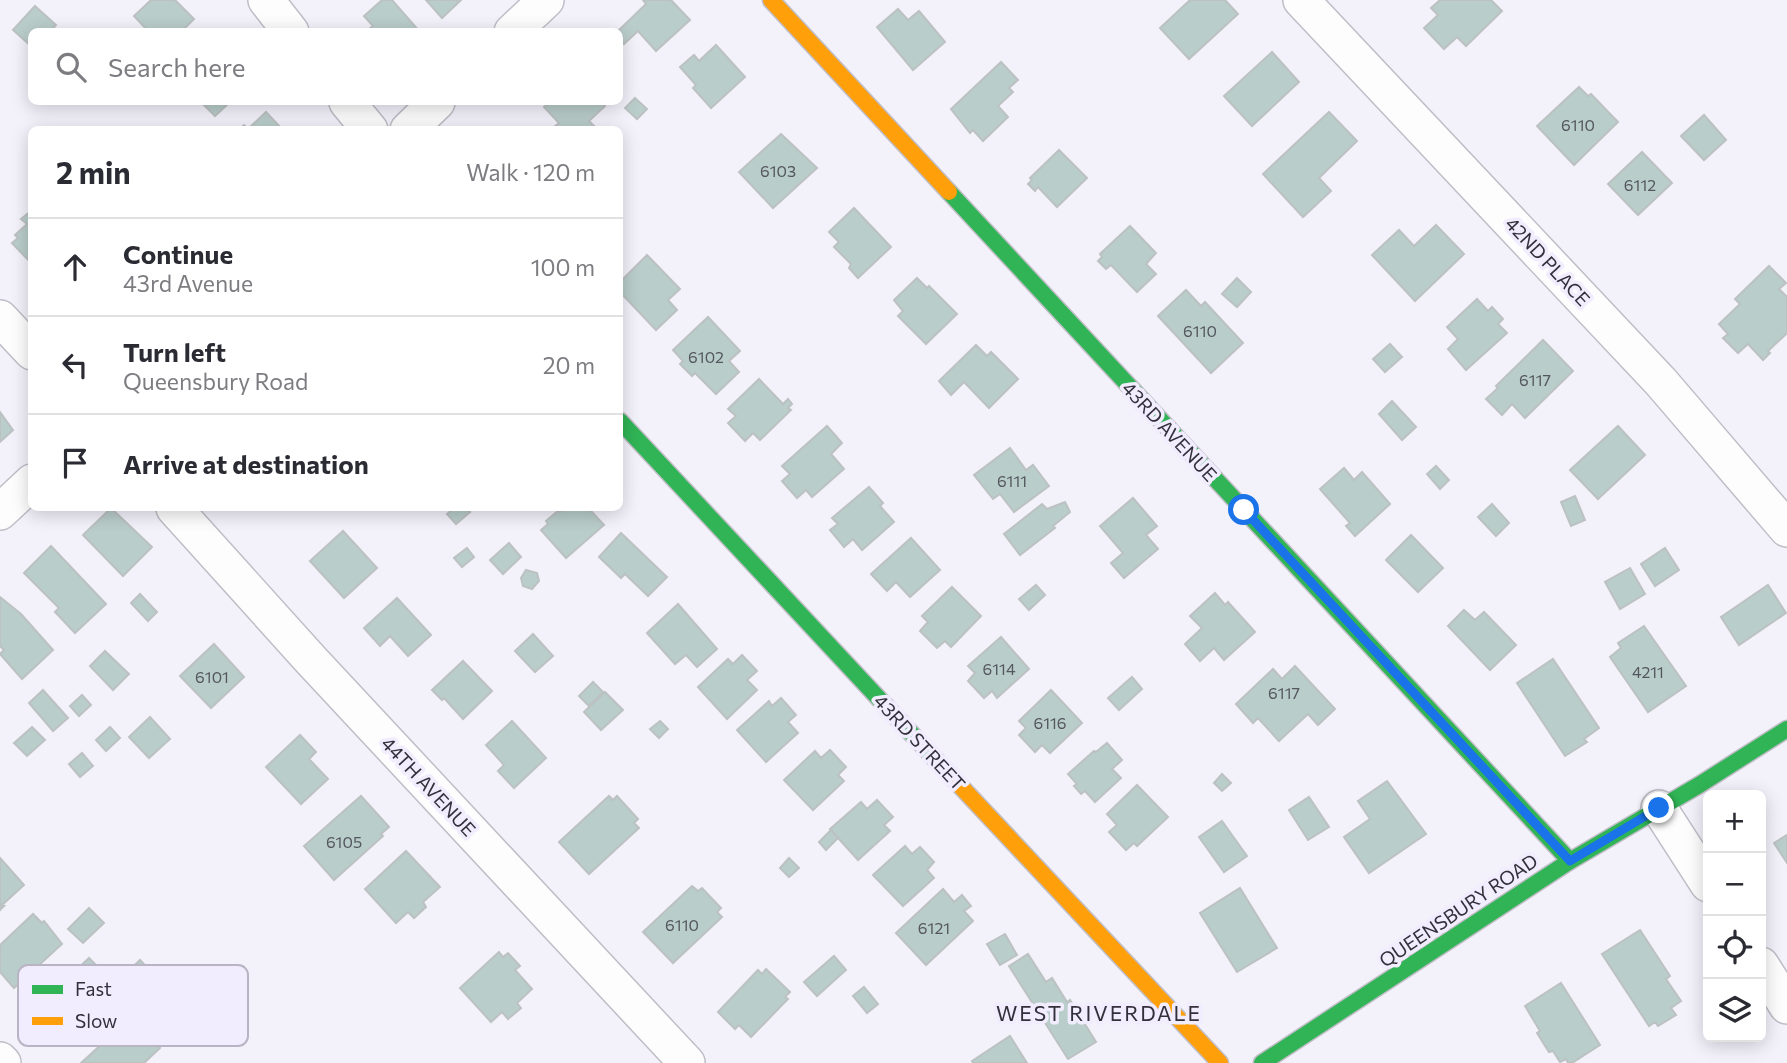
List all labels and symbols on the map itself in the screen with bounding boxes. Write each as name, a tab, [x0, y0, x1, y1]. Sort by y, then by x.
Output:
house number: 6110	[1561, 115, 1595, 134]
house number: 6103	[760, 161, 796, 180]
house number: 6112	[1624, 175, 1656, 194]
street label: 42ND PLACE	[1501, 212, 1595, 310]
house number: 6110	[1183, 321, 1217, 340]
house number: 6102	[688, 347, 724, 366]
house number: 6117	[1519, 370, 1551, 389]
street label: 43RD AVENUE	[1118, 376, 1222, 486]
house number: 6111	[997, 471, 1027, 490]
route start	[1228, 494, 1259, 525]
house number: 6114	[983, 659, 1016, 678]
house number: 4211	[1632, 662, 1664, 681]
house number: 6101	[195, 667, 229, 686]
house number: 6117	[1268, 683, 1300, 702]
street label: 43RD STREET	[870, 689, 970, 795]
house number: 6116	[1033, 713, 1067, 732]
street label: 44TH AVENUE	[377, 731, 481, 841]
route end	[1643, 792, 1674, 823]
house number: 6105	[326, 832, 362, 851]
street label: QUEENSBURY ROAD	[1374, 848, 1542, 972]
house number: 6110	[665, 915, 699, 934]
house number: 6121	[918, 918, 950, 937]
legend	[18, 965, 248, 1046]
text: Fast	[75, 977, 112, 1000]
district label: WEST RIVERDALE	[996, 1000, 1202, 1025]
text: Slow	[75, 1009, 117, 1032]

